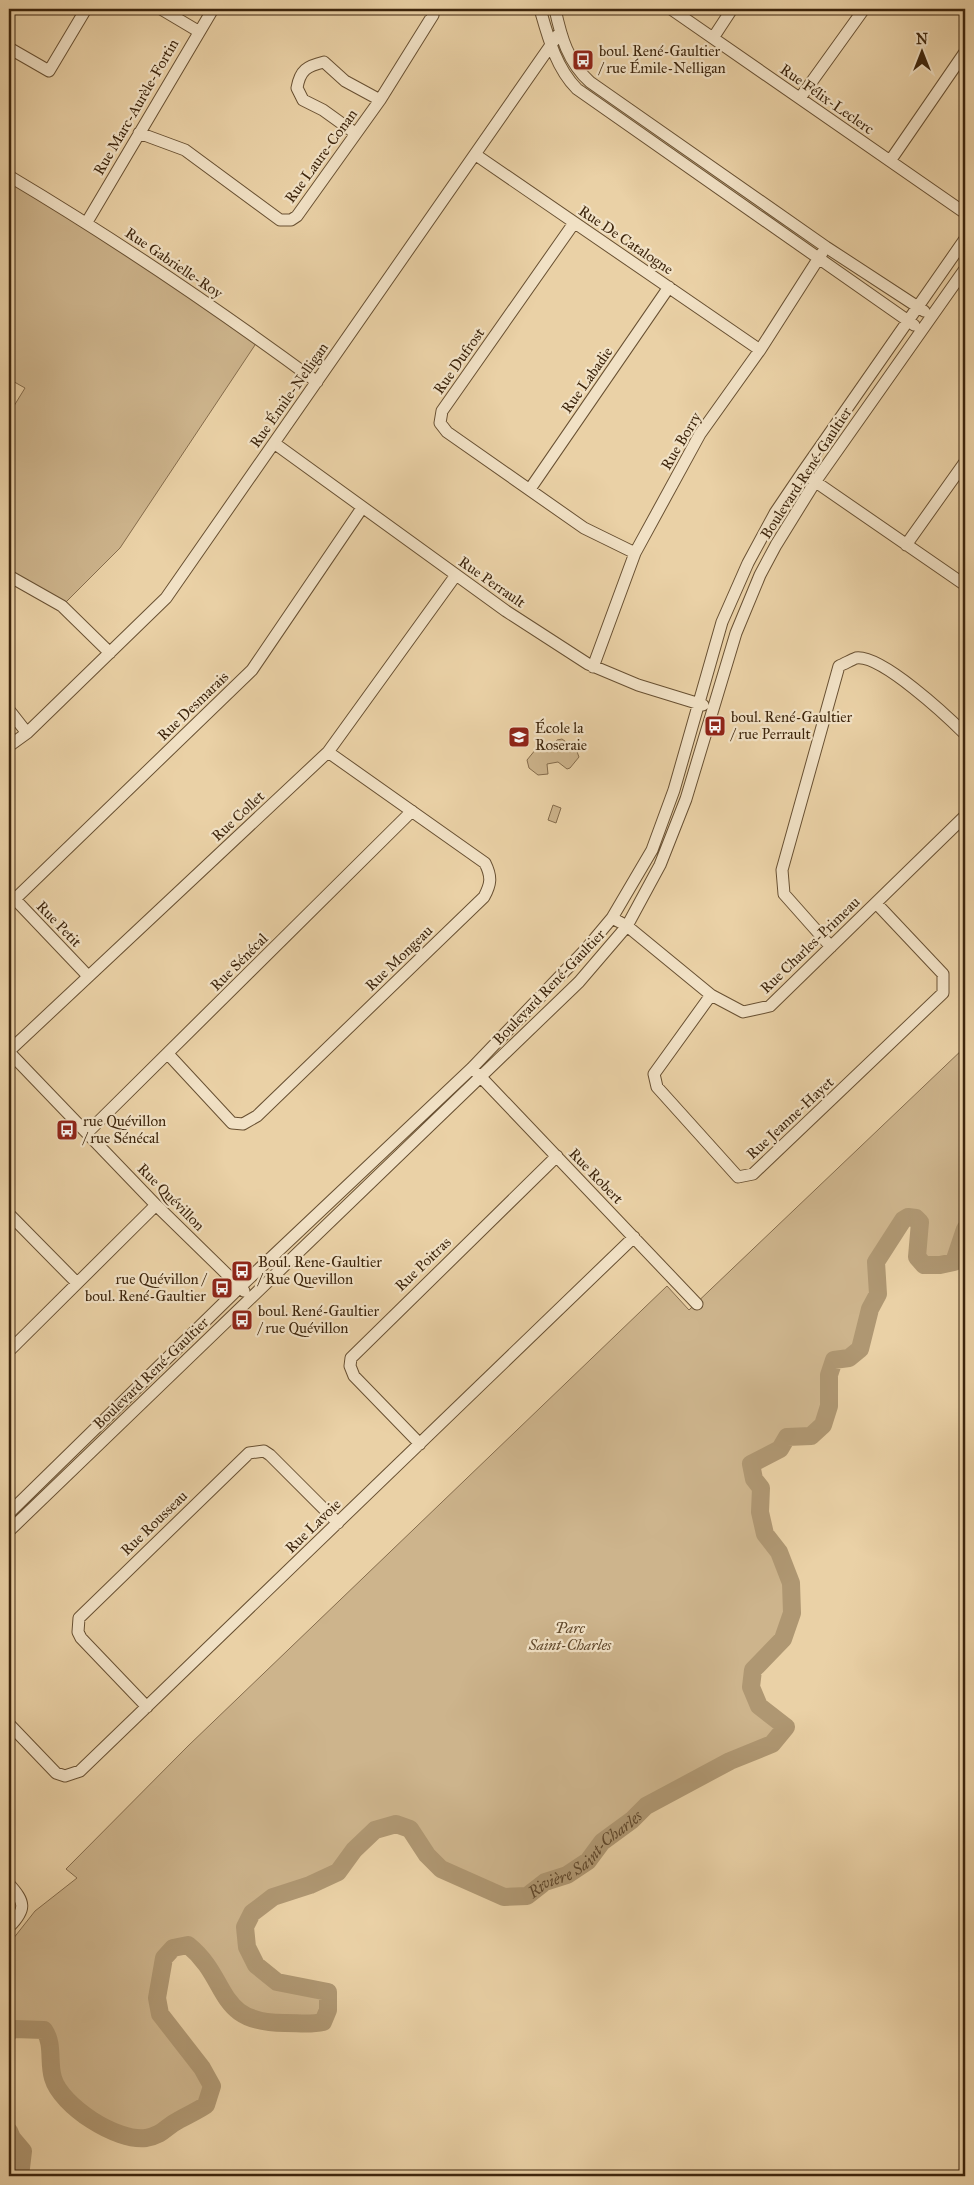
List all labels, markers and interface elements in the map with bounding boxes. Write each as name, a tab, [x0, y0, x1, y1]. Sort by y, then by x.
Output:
north arrow	[896, 28, 946, 78]
text: N	[916, 31, 928, 48]
street label: Rue Marc-Aurèle-Fortin	[90, 36, 182, 178]
place label: boul. René-Gaultier / rue Émile-Nelligan	[598, 42, 726, 77]
bus stop icon: boul. René-Gaultier / rue Émile-Nelligan	[571, 48, 595, 72]
street label: Rue Félix-Leclerc	[777, 60, 877, 138]
street label: Rue Laure-Conan	[281, 106, 361, 206]
street label: Rue De Catalogne	[575, 202, 677, 278]
street label: Rue Gabrielle-Roy	[122, 224, 227, 303]
street label: Rue Dufrost	[430, 324, 489, 398]
street label: Rue Émile-Nelligan	[245, 338, 332, 451]
street label: Rue Labadie	[558, 343, 616, 417]
street label: Boulevard René-Gaultier	[757, 403, 856, 542]
street label: Rue Borry	[657, 408, 706, 473]
street label: Rue Perrault	[455, 552, 529, 612]
street label: Rue Desmarais	[154, 668, 232, 744]
place label: boul. René-Gaultier / rue Perrault	[730, 708, 852, 743]
bus stop icon: boul. René-Gaultier / rue Perrault	[703, 714, 727, 738]
place label: École la Roseraie	[535, 718, 587, 754]
school or university icon: École la Roseraie	[507, 725, 531, 749]
street label: Rue Collet	[208, 787, 269, 845]
street label: Rue Charles-Primeau	[756, 893, 864, 997]
street label: Rue Petit	[33, 897, 86, 951]
street label: Rue Mongeau	[362, 921, 436, 995]
street label: Boulevard René-Gaultier	[489, 925, 609, 1048]
street label: Rue Sénécal	[207, 929, 272, 994]
street label: Rue Jeanne-Hayet	[743, 1073, 838, 1164]
place label: rue Quévillon / rue Sénécal	[82, 1112, 166, 1147]
bus stop icon: rue Quévillon / rue Sénécal	[55, 1118, 79, 1142]
street label: Rue Robert	[565, 1144, 627, 1208]
street label: Rue Quévillon	[134, 1160, 208, 1234]
street label: Rue Poitras	[391, 1233, 455, 1295]
place label: Boul. Rene-Gaultier / Rue Quevillon	[257, 1253, 382, 1288]
bus stop icon: Boul. Rene-Gaultier / Rue Quevillon	[230, 1259, 254, 1283]
place label: rue Quévillon / boul. René-Gaultier	[85, 1270, 208, 1305]
bus stop icon: rue Quévillon / boul. René-Gaultier	[210, 1276, 234, 1300]
place label: boul. René-Gaultier / rue Quévillon	[257, 1302, 379, 1337]
bus stop icon: boul. René-Gaultier / rue Quévillon	[230, 1308, 254, 1332]
street label: Boulevard René-Gaultier	[90, 1313, 213, 1433]
street label: Rue Rousseau	[117, 1487, 191, 1559]
street label: Rue Lavoie	[281, 1495, 345, 1557]
park label: Parc Saint-Charles	[528, 1619, 612, 1654]
water label: Rivière Saint-Charles	[523, 1806, 646, 1902]

